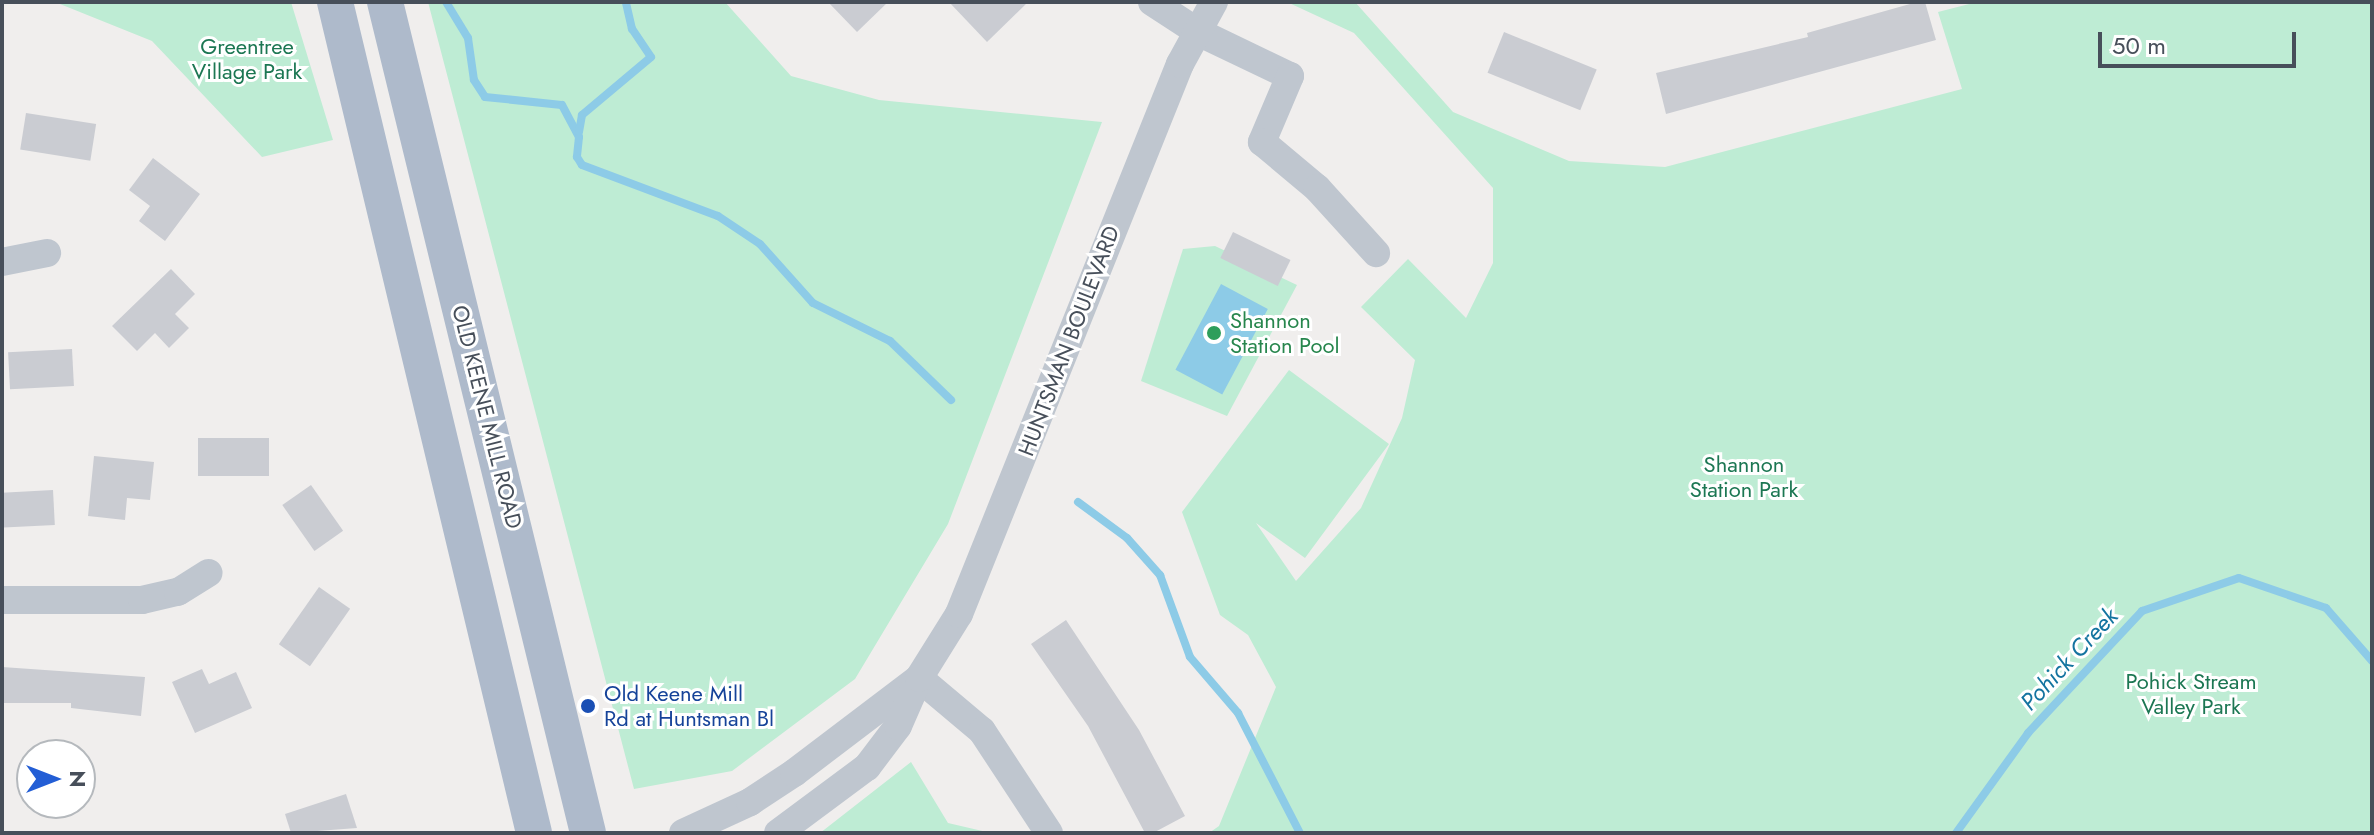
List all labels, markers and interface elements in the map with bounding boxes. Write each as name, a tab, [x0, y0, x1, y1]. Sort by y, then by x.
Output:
scale bar	[2102, 16, 2300, 66]
text: 50 m	[2112, 28, 2166, 63]
park label: Greentree Village Park	[192, 33, 302, 84]
street label: HUNTSMAN BOULEVARD	[1013, 222, 1125, 460]
street label: OLD KEENE MILL ROAD	[446, 303, 528, 531]
place label: Shannon Station Pool	[1230, 307, 1340, 358]
marker: Shannon Station Pool	[1205, 324, 1223, 342]
park label: Shannon Station Park	[1690, 451, 1798, 502]
water label: Pohick Creek	[2014, 602, 2124, 716]
park label: Pohick Stream Valley Park	[2125, 668, 2257, 720]
place label: Old Keene Mill Rd at Huntsman Bl	[604, 680, 774, 732]
marker: Old Keene Mill Rd at Huntsman Bl	[579, 697, 597, 715]
north arrow	[16, 739, 96, 819]
text: N	[62, 770, 94, 788]

